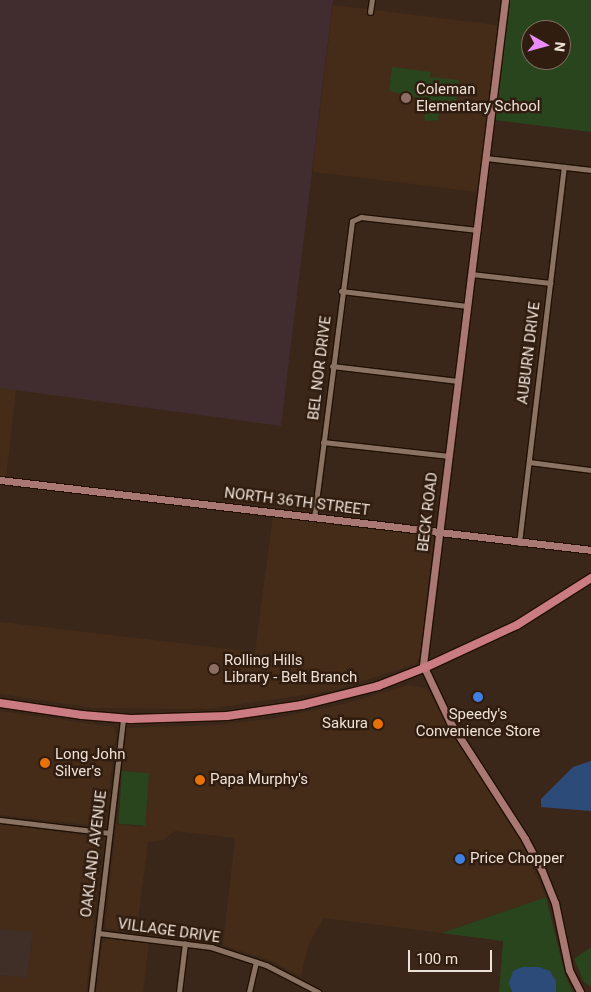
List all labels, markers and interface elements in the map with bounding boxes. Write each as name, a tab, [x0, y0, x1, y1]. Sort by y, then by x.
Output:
north arrow	[521, 20, 571, 70]
text: N	[551, 41, 568, 53]
place label: Coleman Elementary School	[416, 80, 540, 115]
marker: Coleman Elementary School	[400, 92, 412, 104]
street label: AUBURN DRIVE	[514, 301, 544, 405]
street label: BEL NOR DRIVE	[305, 315, 335, 421]
street label: BECK ROAD	[414, 471, 442, 553]
street label: NORTH 36TH STREET	[223, 484, 371, 520]
place label: Rolling Hills Library - Belt Branch	[224, 651, 357, 686]
marker: Rolling Hills Library - Belt Branch	[208, 663, 220, 675]
marker: Speedy's Convenience Store	[472, 691, 484, 703]
place label: Speedy's Convenience Store	[416, 705, 540, 740]
place label: Sakura	[322, 715, 368, 733]
marker: Sakura	[372, 718, 384, 730]
place label: Long John Silver's	[55, 745, 125, 780]
marker: Long John Silver's	[39, 757, 51, 769]
place label: Papa Murphy's	[210, 771, 308, 789]
marker: Papa Murphy's	[194, 774, 206, 786]
street label: OAKLAND AVENUE	[77, 789, 111, 919]
place label: Price Chopper	[470, 850, 564, 868]
marker: Price Chopper	[454, 853, 466, 865]
street label: VILLAGE DRIVE	[117, 915, 221, 947]
scale bar	[411, 940, 495, 972]
text: 100 m	[416, 950, 458, 968]

